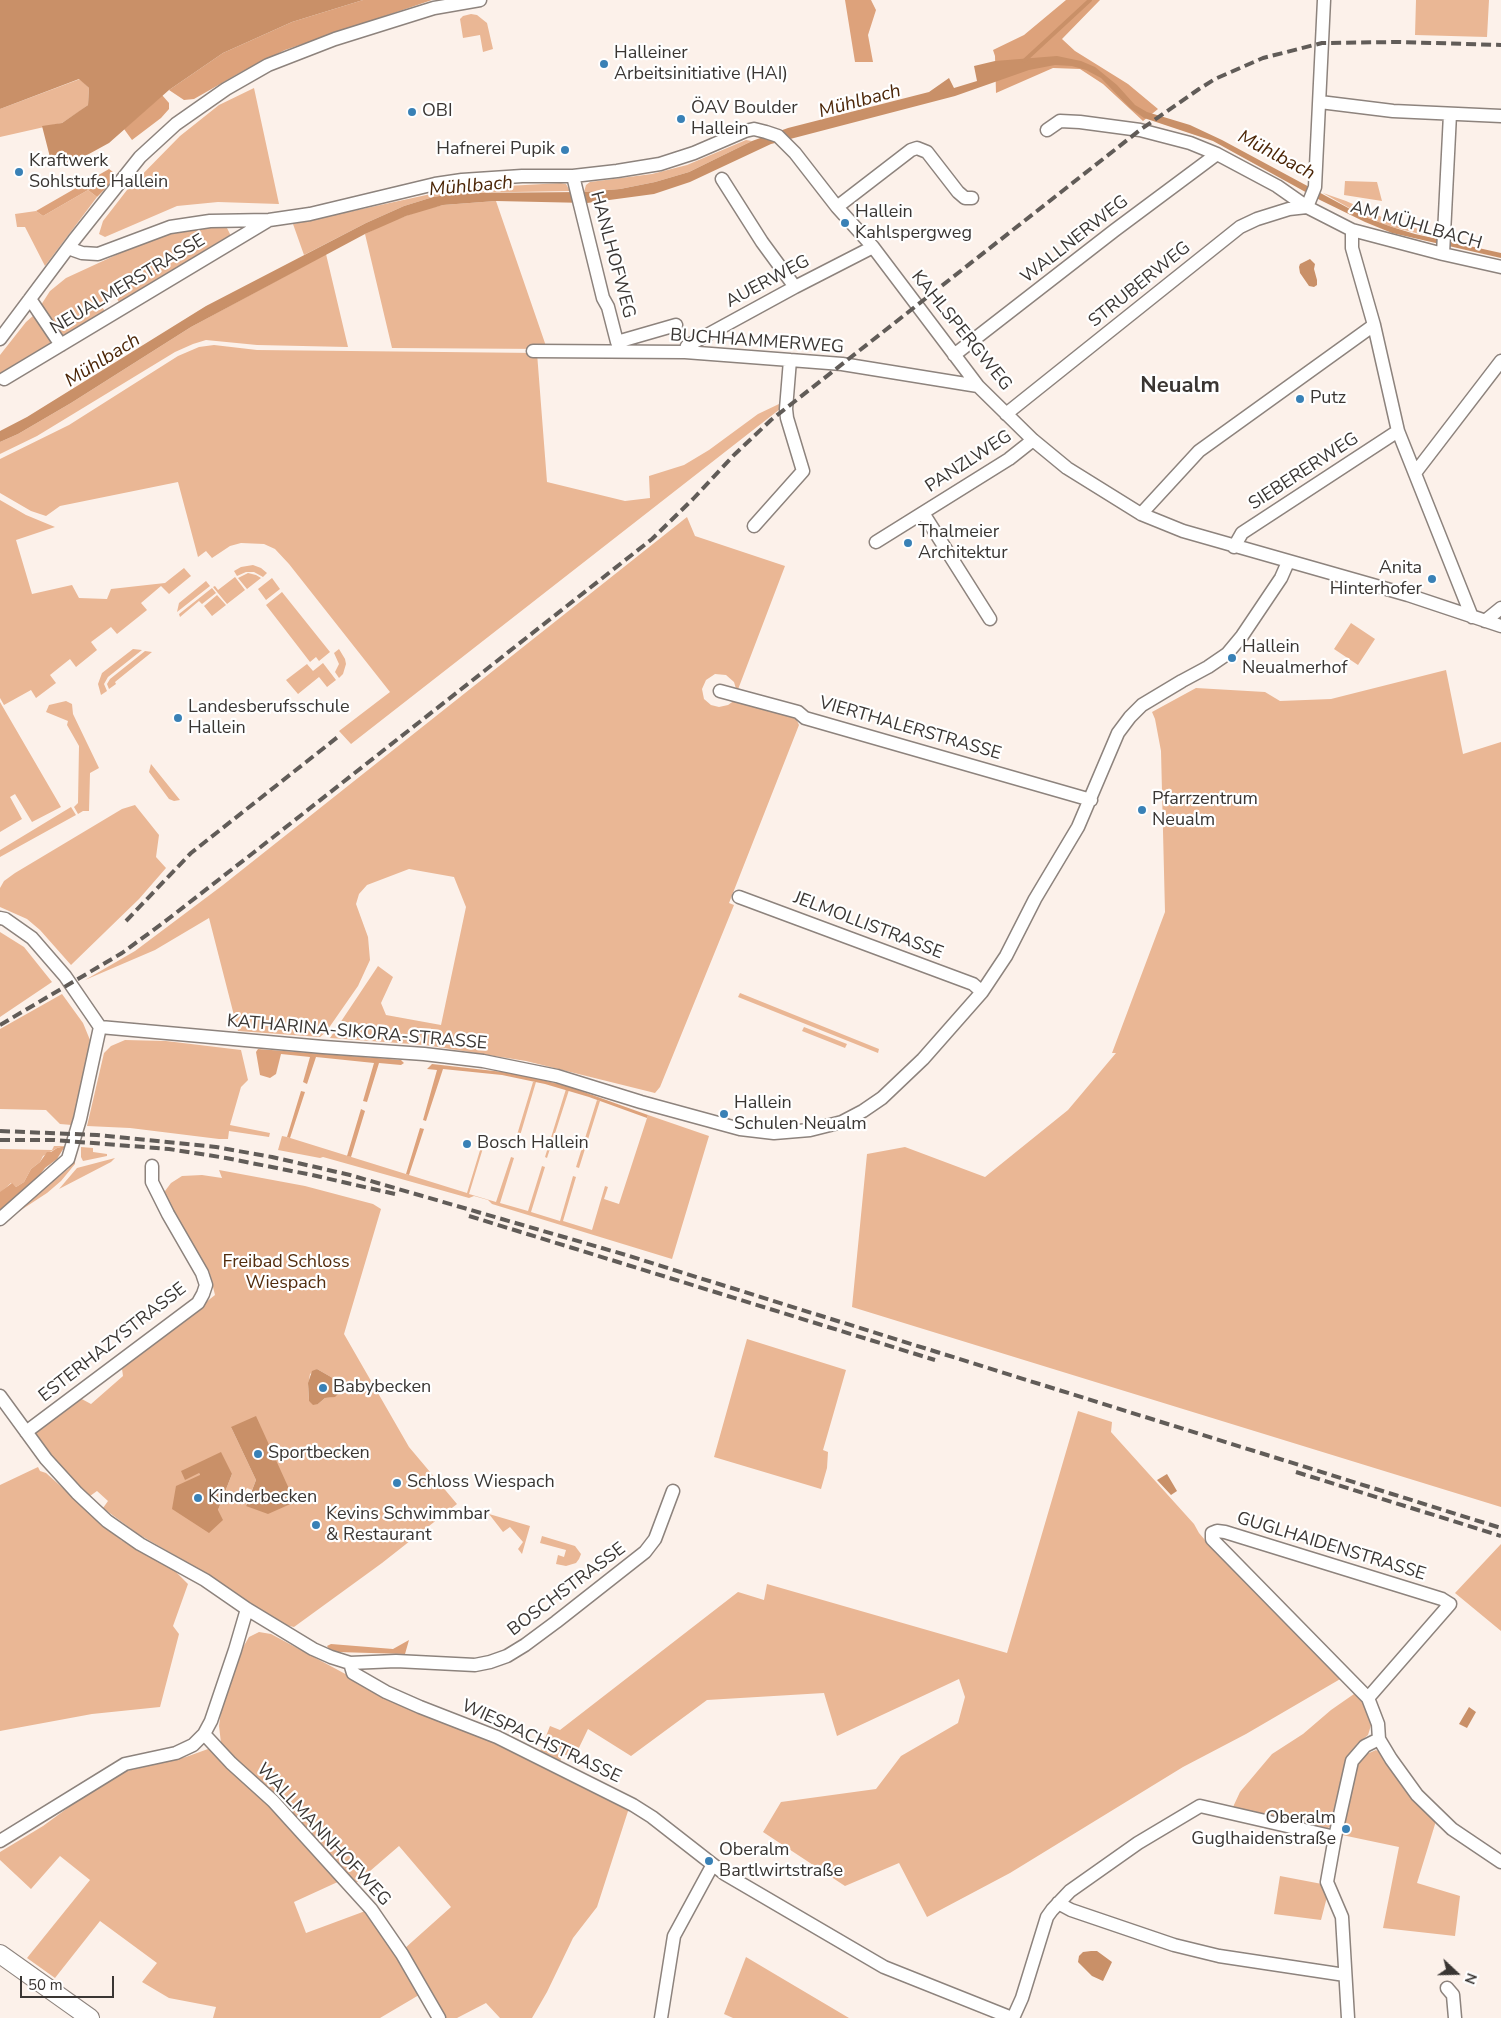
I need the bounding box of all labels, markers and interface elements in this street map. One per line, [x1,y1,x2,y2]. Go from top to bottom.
place label: Halleiner Arbeitsinitiative (HAI) [614,43,788,86]
marker: Halleiner Arbeitsinitiative (HAI) [598,58,610,70]
water label: Mühlbach [816,80,904,124]
place label: ÖAV Boulder Hallein [691,98,798,140]
place label: OBI [422,101,453,123]
marker: OBI [406,106,418,118]
marker: ÖAV Boulder Hallein [675,113,687,125]
water label: Mühlbach [1234,126,1318,186]
place label: Hafnerei Pupik [436,139,555,161]
marker: Hafnerei Pupik [559,144,571,156]
place label: Kraftwerk Sohlstufe Hallein [29,151,168,193]
marker: Kraftwerk Sohlstufe Hallein [13,166,25,178]
water label: Mühlbach [428,172,514,202]
street label: HANLHOFWEG [585,189,639,321]
street label: WALLNERWEG [1017,191,1133,289]
street label: AM MÜHLBACH [1348,197,1484,255]
place label: Hallein Kahlspergweg [855,202,972,244]
marker: Hallein Kahlspergweg [839,217,851,229]
street label: NEUALMERSTRASSE [47,230,209,340]
street label: STRUBERWEG [1085,237,1195,333]
street label: AUERWEG [722,251,814,313]
street label: KAHLSPERGWEG [906,267,1016,395]
street label: BUCHHAMMERWEG [669,325,845,359]
water label: Mühlbach [61,329,145,393]
district label: Neualm [1140,374,1220,400]
place label: Putz [1310,388,1346,410]
marker: Putz [1294,393,1306,405]
street label: PANZLWEG [922,426,1016,498]
street label: SIEBERERWEG [1245,428,1363,516]
place label: Thalmeier Architektur [918,522,1008,564]
marker: Thalmeier Architektur [902,537,914,549]
place label: Anita Hinterhofer [1330,558,1422,600]
marker: Anita Hinterhofer [1426,573,1438,585]
place label: Hallein Neualmerhof [1242,637,1347,680]
marker: Hallein Neualmerhof [1226,652,1238,664]
street label: VIERTHALERSTRASSE [817,693,1003,765]
place label: Landesberufsschule Hallein [188,697,350,740]
marker: Landesberufsschule Hallein [172,712,184,724]
place label: Pfarrzentrum Neualm [1152,789,1258,832]
marker: Pfarrzentrum Neualm [1136,804,1148,816]
street label: JELMOLLISTRASSE [790,888,946,964]
street label: KATHARINA-SIKORA-STRASSE [226,1011,488,1055]
place label: Hallein Schulen Neualm [734,1093,867,1136]
marker: Hallein Schulen Neualm [718,1108,730,1120]
place label: Bosch Hallein [477,1133,589,1155]
marker: Bosch Hallein [461,1138,473,1150]
park label: Freibad Schloss Wiespach [222,1252,350,1294]
street label: ESTERHAZYSTRASSE [35,1279,191,1407]
place label: Babybecken [333,1377,431,1399]
marker: Babybecken [317,1382,329,1394]
place label: Sportbecken [268,1443,370,1465]
marker: Sportbecken [252,1448,264,1460]
place label: Schloss Wiespach [407,1472,555,1494]
marker: Schloss Wiespach [391,1477,403,1489]
place label: Kinderbecken [208,1487,317,1509]
marker: Kinderbecken [192,1492,204,1504]
place label: Kevins Schwimmbar & Restaurant [326,1504,490,1546]
street label: GUGLHAIDENSTRASSE [1234,1508,1428,1586]
marker: Kevins Schwimmbar & Restaurant [310,1519,322,1531]
street label: BOSCHSTRASSE [504,1539,630,1641]
street label: WIESPACHSTRASSE [458,1695,624,1789]
street label: WALLMANNHOFWEG [251,1759,395,1911]
place label: Oberalm Guglhaidenstraße [1191,1808,1336,1850]
marker: Oberalm Guglhaidenstraße [1340,1823,1352,1835]
place label: Oberalm Bartlwirtstraße [719,1840,843,1882]
marker: Oberalm Bartlwirtstraße [703,1855,715,1867]
north arrow [1431,1948,1481,1998]
scale bar [22,1966,116,1998]
text: N [1460,1970,1481,1987]
text: 50 m [28,1975,63,1995]

